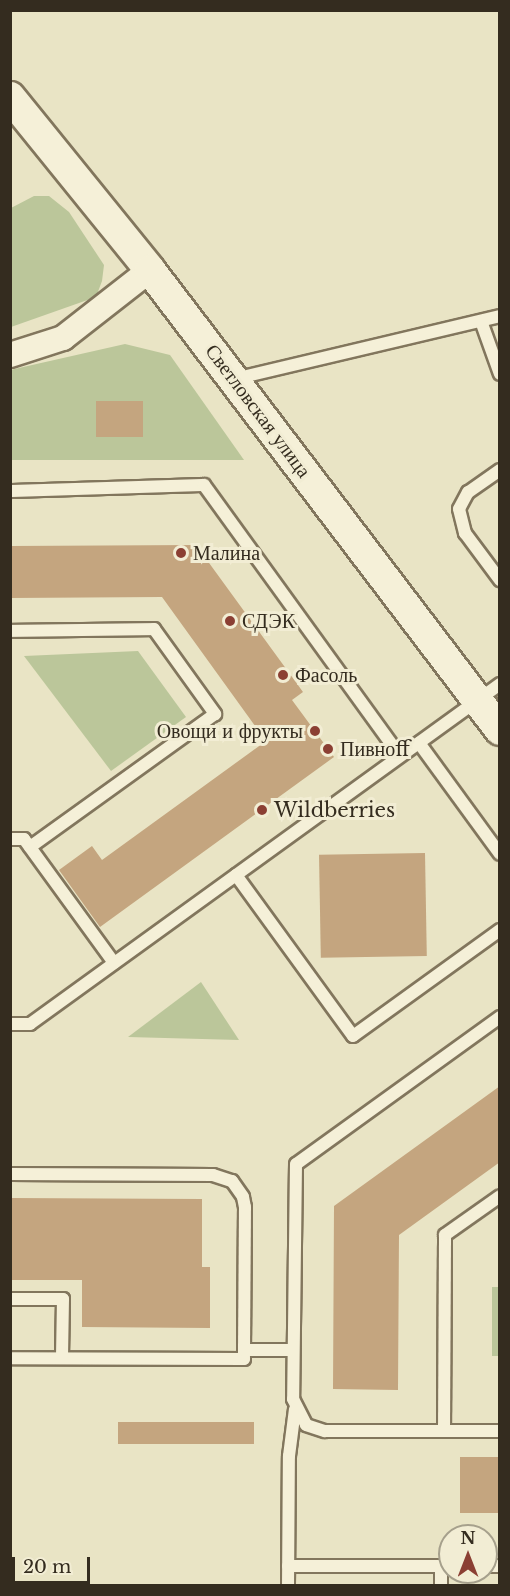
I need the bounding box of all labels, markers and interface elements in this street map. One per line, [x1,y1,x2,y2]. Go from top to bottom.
street label: Светловская улица [200,340,316,482]
place label: Малина [193,541,260,565]
marker: Малина [174,546,188,560]
place label: СДЭК [242,609,295,633]
marker: СДЭК [223,614,237,628]
place label: Фасоль [295,663,357,687]
marker: Фасоль [276,668,290,682]
place label: Овощи и фрукты [157,719,303,743]
marker: Овощи и фрукты [308,724,322,738]
place label: Пивноff [340,737,410,761]
marker: Пивноff [321,742,335,756]
place label: Wildberries [274,798,395,822]
marker: Wildberries [255,803,269,817]
north arrow [438,1524,498,1584]
text: N [460,1528,476,1548]
scale bar [15,1545,93,1583]
text: 20 m [23,1556,71,1578]

